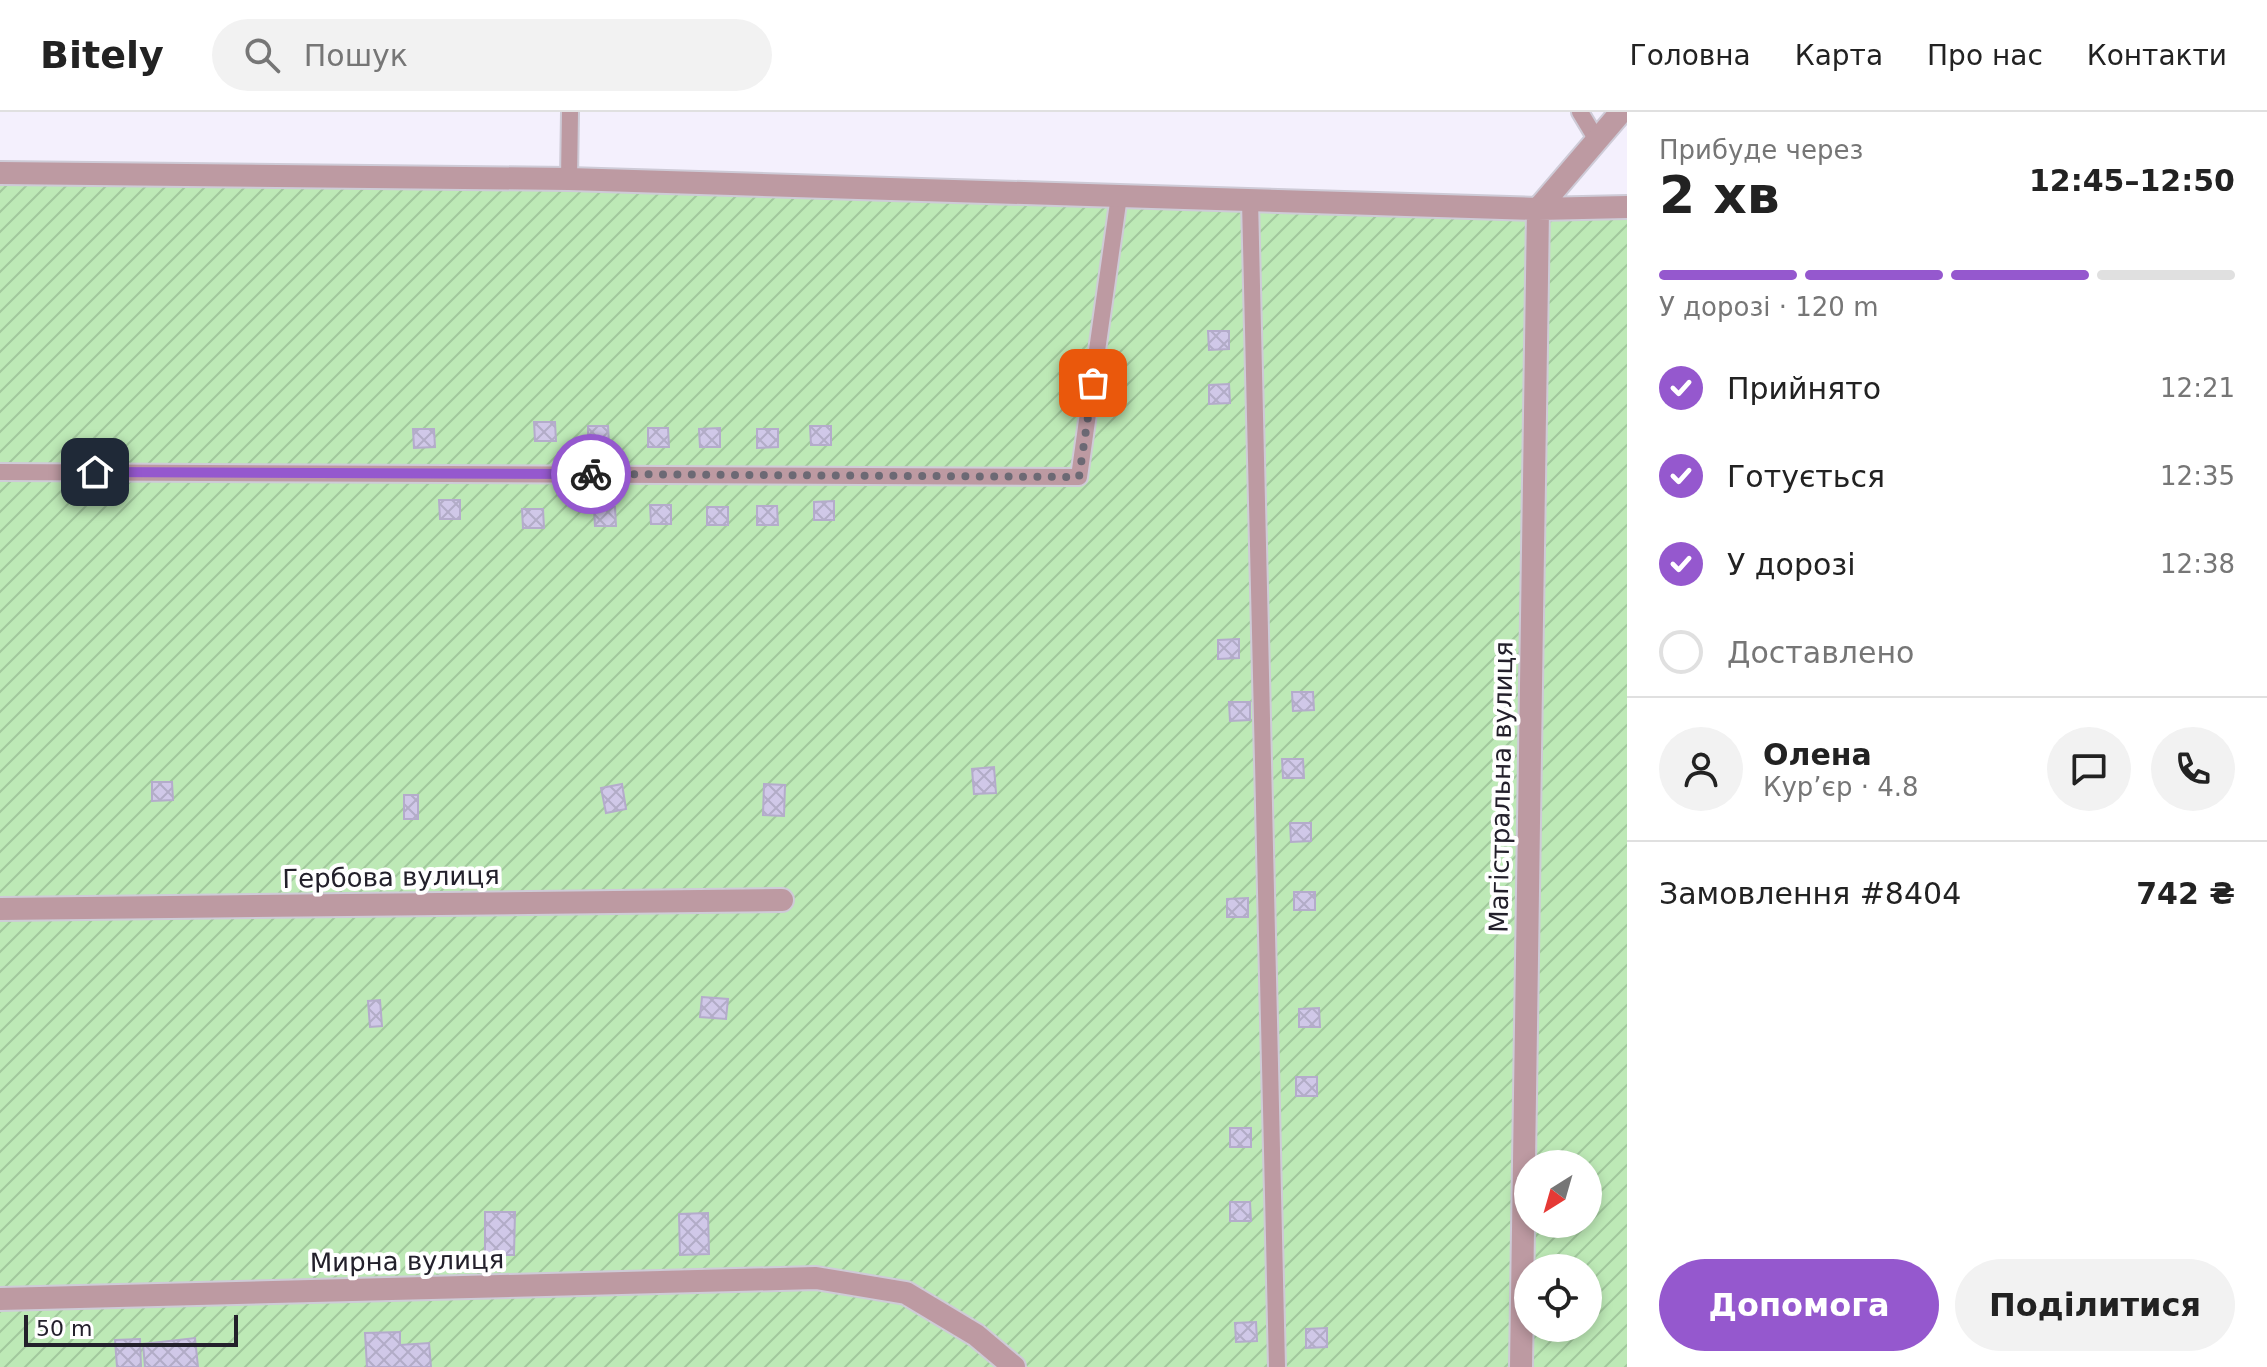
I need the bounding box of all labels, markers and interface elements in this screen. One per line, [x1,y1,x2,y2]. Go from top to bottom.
search box [212,19,772,91]
text: Bitely [40,33,164,77]
icon: search [240,33,284,77]
text: Пошук [304,38,408,73]
text: Головна [1630,39,1751,72]
text: Карта [1795,39,1883,72]
text: Про нас [1927,39,2043,72]
text: Контакти [2087,39,2227,72]
text: Прибуде через [1659,135,1863,165]
text: 12:45–12:50 [2029,163,2235,198]
text: 2 хв [1659,165,1780,225]
text: У дорозі · 120 m [1659,292,1878,322]
pin [1059,349,1127,417]
icon: bag [1071,361,1115,405]
icon: check [1659,366,1703,410]
text: Прийнято [1727,371,1881,406]
text: 12:21 [2160,373,2235,403]
courier [551,434,631,514]
pin [61,438,129,506]
icon: home [73,450,117,494]
icon: bike [569,452,613,496]
icon: check [1659,454,1703,498]
text: Готується [1727,459,1885,494]
text: 12:35 [2160,461,2235,491]
icon: check [1659,542,1703,586]
text: У дорозі [1727,547,1856,582]
text: 12:38 [2160,549,2235,579]
text: Доставлено [1727,635,1914,670]
street label: Магістральна вулиця [1483,641,1519,933]
button: person [1659,727,1743,811]
button: chat [2047,727,2131,811]
button: phone [2151,727,2235,811]
text: Олена [1763,737,1872,772]
text: Кур’єр · 4.8 [1763,772,1919,802]
street label: Гербова вулиця [282,860,500,894]
text: Замовлення #8404 [1659,876,1961,911]
text: 742 ₴ [2136,876,2235,911]
north arrow [1514,1150,1602,1238]
map controls [1514,1150,1602,1342]
street label: Мирна вулиця [309,1244,505,1278]
button: locate [1514,1254,1602,1342]
button: Допомога [1659,1259,1939,1351]
button: Поділитися [1955,1259,2235,1351]
scale bar [24,1311,238,1347]
text: 50 m [36,1316,92,1341]

